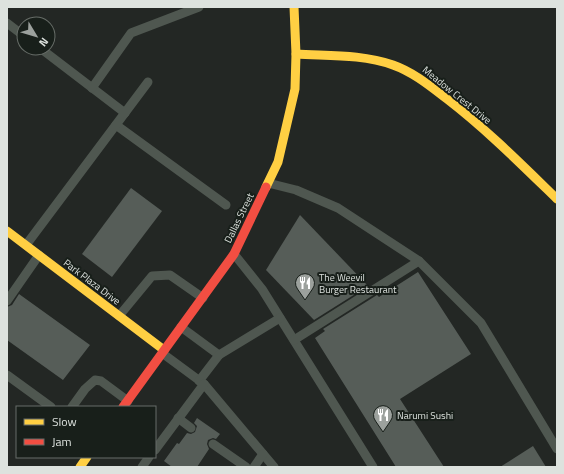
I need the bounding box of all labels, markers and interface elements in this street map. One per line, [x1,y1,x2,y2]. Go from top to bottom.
north arrow [16,16,56,56]
text: N [35,34,53,50]
street label: Meadow Crest Drive [419,62,495,128]
street label: Dallas Street [220,190,258,245]
street label: Park Plaza Drive [60,255,124,309]
place label: The Weevil Burger Restaurant [319,270,397,297]
restaurant icon: The Weevil Burger Restaurant [294,272,316,300]
restaurant icon: Narumi Sushi [372,404,394,432]
legend [16,406,156,458]
place label: Narumi Sushi [397,408,453,423]
text: Slow [52,412,77,431]
text: Jam [52,432,72,451]

